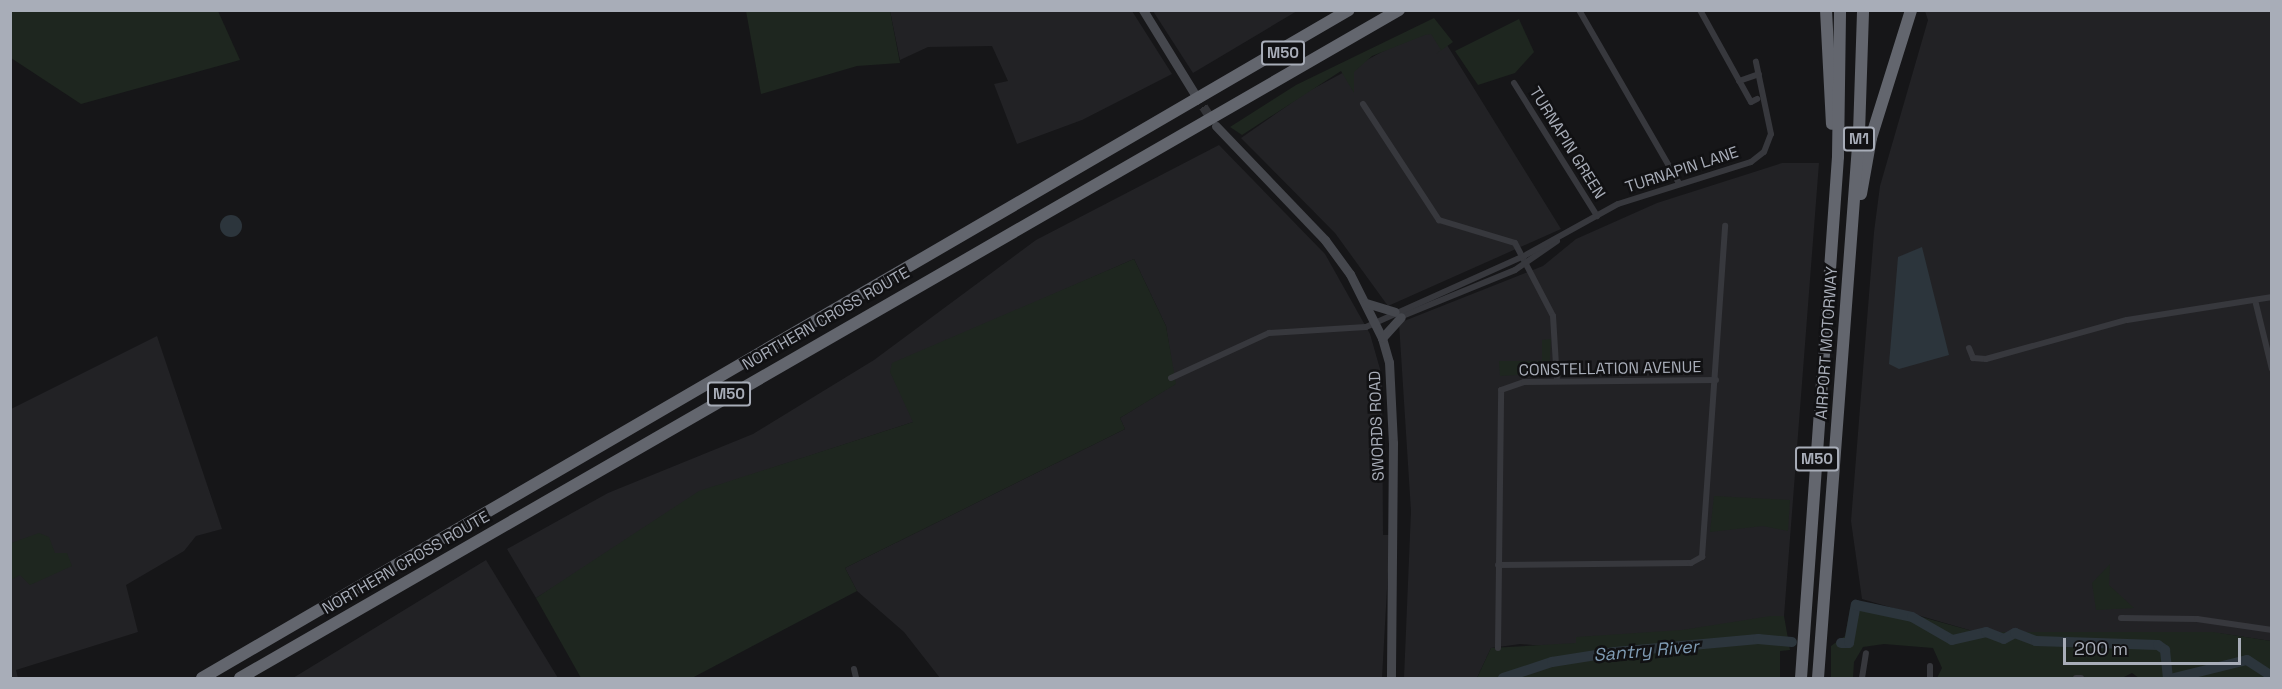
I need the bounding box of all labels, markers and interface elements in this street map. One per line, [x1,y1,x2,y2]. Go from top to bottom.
road number: M50 [1260,41,1306,65]
street label: TURNAPIN GREEN [1525,83,1609,203]
road number: M1 [1842,127,1876,151]
street label: TURNAPIN LANE [1623,143,1741,197]
street label: NORTHERN CROSS ROUTE [739,263,913,375]
street label: AIRPORT MOTORWAY [1812,266,1842,420]
street label: CONSTELLATION AVENUE [1518,358,1702,380]
street label: SWORDS ROAD [1365,371,1389,481]
road number: M50 [706,382,752,406]
road number: M50 [1794,447,1840,471]
street label: NORTHERN CROSS ROUTE [319,507,493,619]
scale bar [2066,626,2244,664]
water label: Santry River [1593,636,1699,666]
text: 200 m [2074,637,2128,660]

